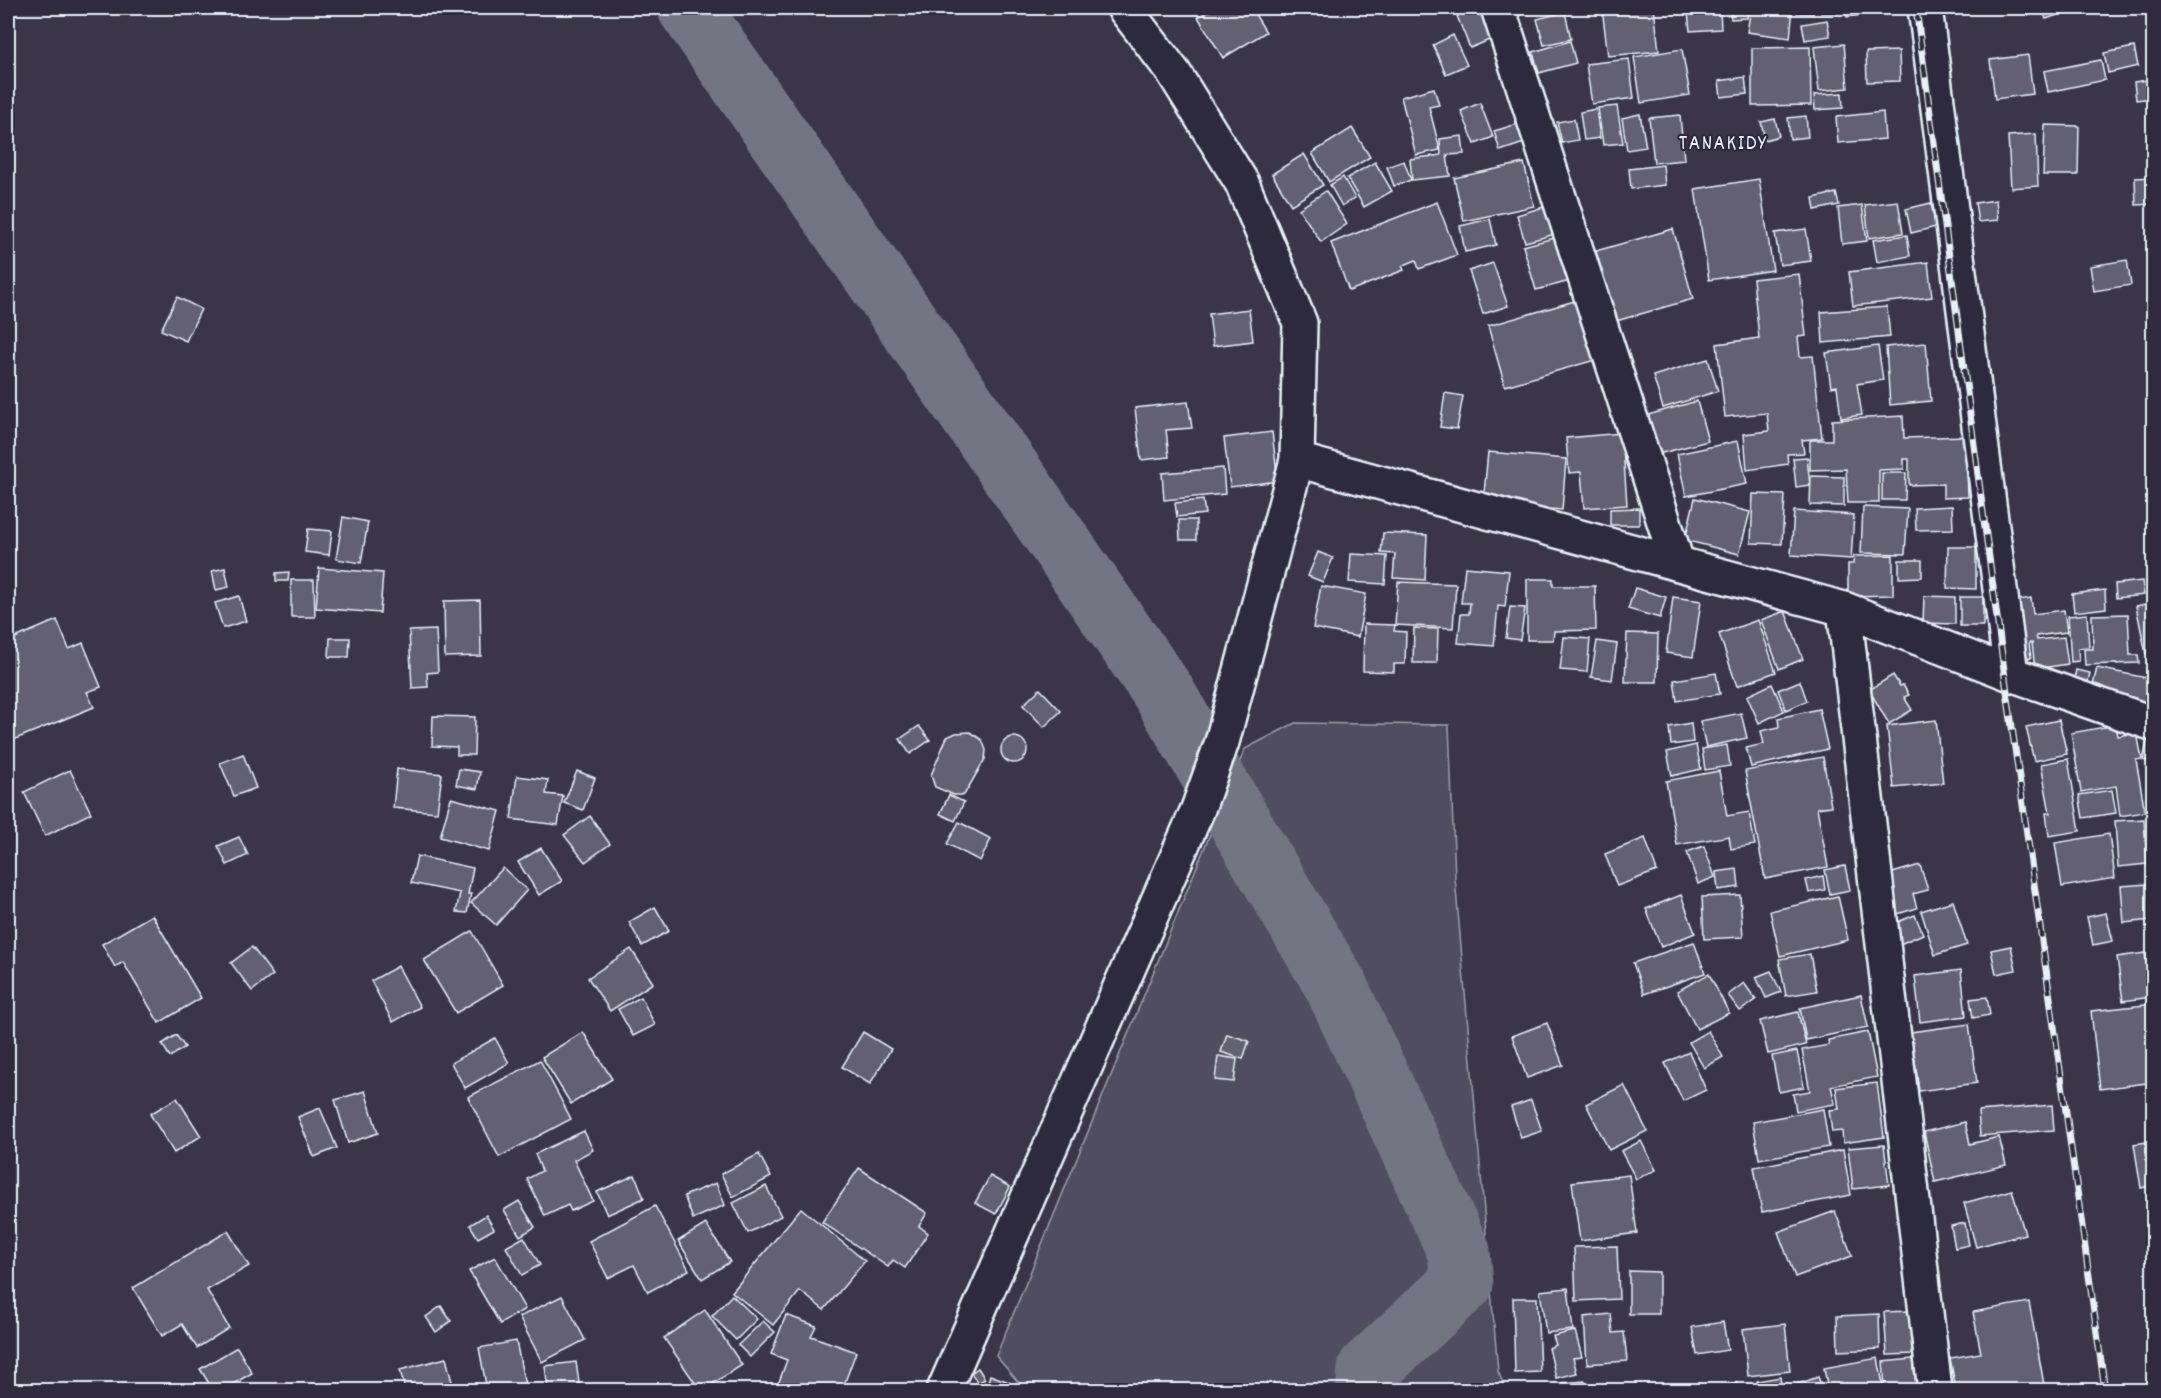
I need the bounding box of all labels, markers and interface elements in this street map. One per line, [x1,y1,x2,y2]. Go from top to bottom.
district label: TANAKIDY [1679,130,1767,160]

